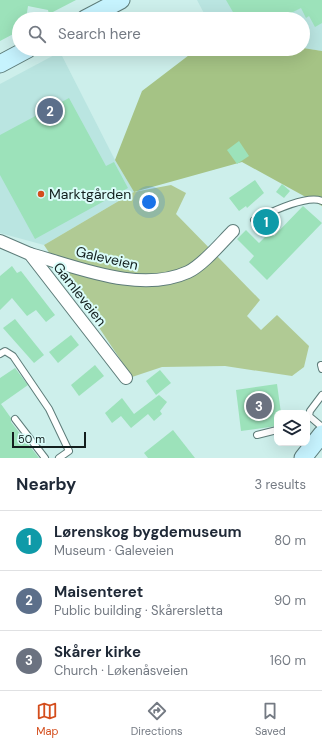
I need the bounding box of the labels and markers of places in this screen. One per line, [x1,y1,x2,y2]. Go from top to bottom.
pin: 2 [37,96,63,126]
place label: Marktgården [49,185,131,203]
marker: Marktgården [36,189,46,199]
pin: 1 [253,207,279,237]
pin: 3 [246,391,272,421]

